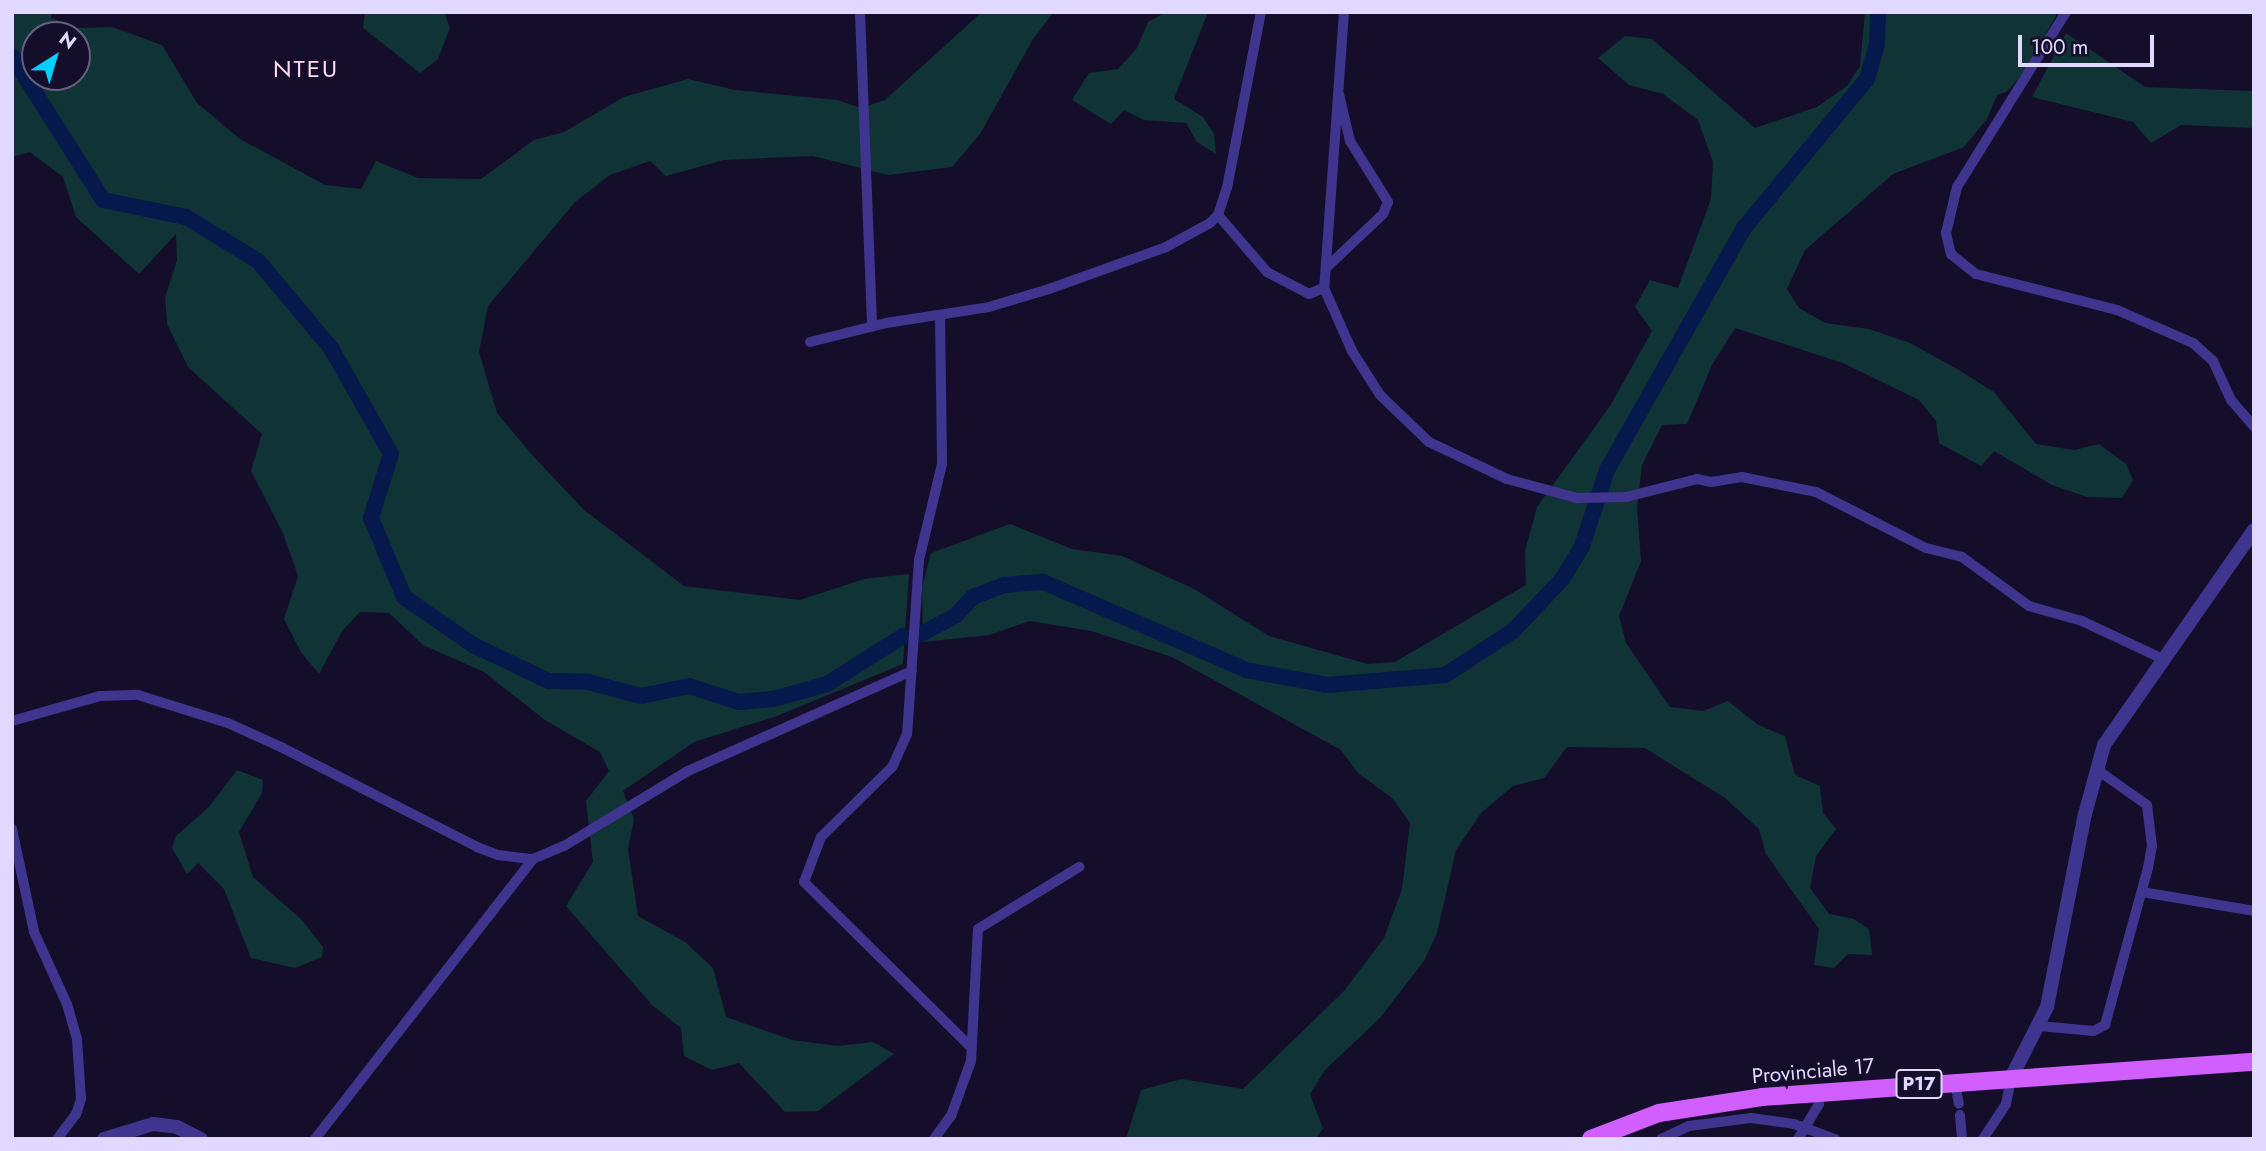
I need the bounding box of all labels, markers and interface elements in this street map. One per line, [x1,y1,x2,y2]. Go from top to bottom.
north arrow [21,21,91,91]
scale bar [2021,21,2158,65]
text: N [54,25,82,56]
text: 100 m [2031,32,2088,62]
district label: NTEU [274,55,338,83]
street label: Provinciale 17 [1751,1053,1875,1089]
road number: P17 [1895,1068,1944,1100]

